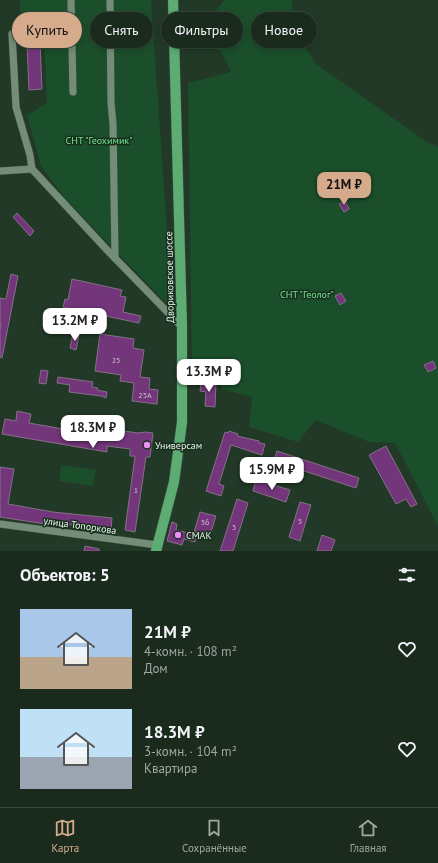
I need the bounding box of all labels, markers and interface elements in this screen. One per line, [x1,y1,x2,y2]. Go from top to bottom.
chip: Купить [12,12,82,48]
chip: Снять [90,12,153,48]
chip: Фильтры [161,12,243,48]
chip: Новое [251,12,317,48]
park label: СНТ "Геохимик" [66,134,133,147]
pin: 21M ₽ [316,172,372,206]
text: 21M ₽ [326,176,362,193]
street label: Двориковское шоссе [162,231,177,323]
park label: СНТ "Геолог" [280,288,334,301]
pin: 13.2M ₽ [38,308,112,342]
text: 13.2M ₽ [52,312,98,329]
house number: 25 [112,355,120,365]
pin: 13.3M ₽ [172,359,246,393]
text: 13.3M ₽ [186,363,232,380]
house number: 25А [138,390,152,400]
pin: 18.3M ₽ [56,415,130,449]
text: 18.3M ₽ [70,419,116,436]
place label: Универсам [155,439,202,452]
marker: Универсам [142,440,152,450]
pin: 15.9M ₽ [235,457,309,491]
text: 15.9M ₽ [249,461,295,478]
house number: 1 [134,485,138,495]
street label: улица Топоркова [43,514,117,537]
house number: 5 [298,516,302,526]
house number: 56 [201,517,209,527]
house number: 3 [232,522,236,532]
place label: СМАК [186,529,212,542]
marker: СМАК [173,530,183,540]
text: Объектов: 5 [20,564,110,586]
icon: filters [396,564,418,586]
text: 21M ₽ [144,621,191,643]
icon: home [52,625,100,673]
icon: heart [396,638,418,660]
text: 4-комн. · 108 m² [144,643,237,660]
text: Дом [144,660,168,677]
text: 18.3M ₽ [144,721,205,743]
icon: home [52,725,100,773]
icon: heart [396,738,418,760]
text: 3-комн. · 104 m² [144,743,237,760]
text: Квартира [144,760,197,777]
tab: Карта [51,817,79,855]
tab: Сохранённые [182,817,247,855]
tab: Главная [350,817,387,855]

